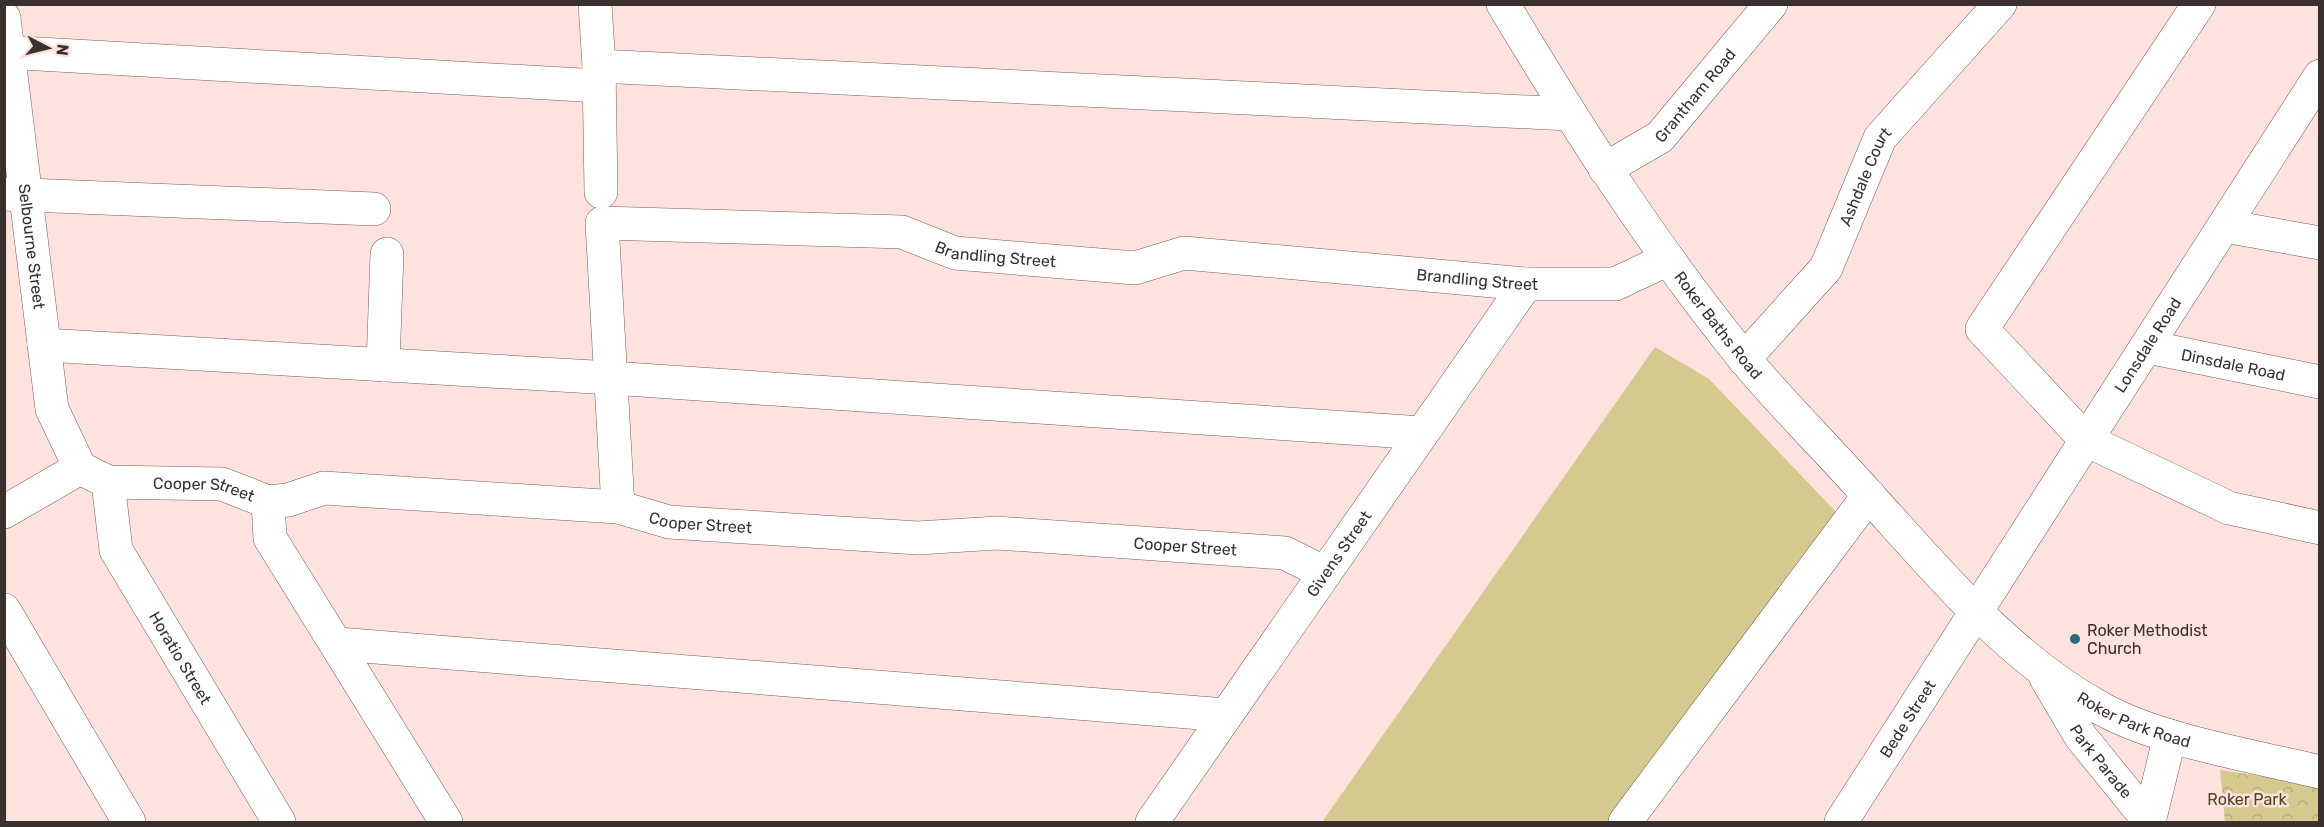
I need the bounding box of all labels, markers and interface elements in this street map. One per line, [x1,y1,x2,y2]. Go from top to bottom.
north arrow [18,18,78,78]
text: N [52,43,73,57]
street label: Grantham Road [1651,45,1740,146]
street label: Ashdale Court [1836,123,1895,229]
street label: Selbourne Street [14,183,49,310]
street label: Brandling Street [932,237,1057,271]
street label: Brandling Street [1416,265,1538,294]
street label: Roker Baths Road [1670,268,1766,383]
street label: Lonsdale Road [2110,294,2185,396]
street label: Dinsdale Road [2179,345,2287,385]
street label: Cooper Street [153,474,257,506]
street label: Givens Street [1303,507,1376,600]
street label: Cooper Street [647,508,753,537]
street label: Cooper Street [1133,534,1238,560]
street label: Horatio Street [145,608,215,708]
place label: Roker Methodist Church [2087,621,2208,658]
marker: Roker Methodist Church [2068,632,2082,646]
street label: Bede Street [1876,676,1940,761]
street label: Roker Park Road [2074,688,2193,752]
street label: Park Parade [2066,721,2136,802]
park label: Roker Park [2207,790,2287,809]

